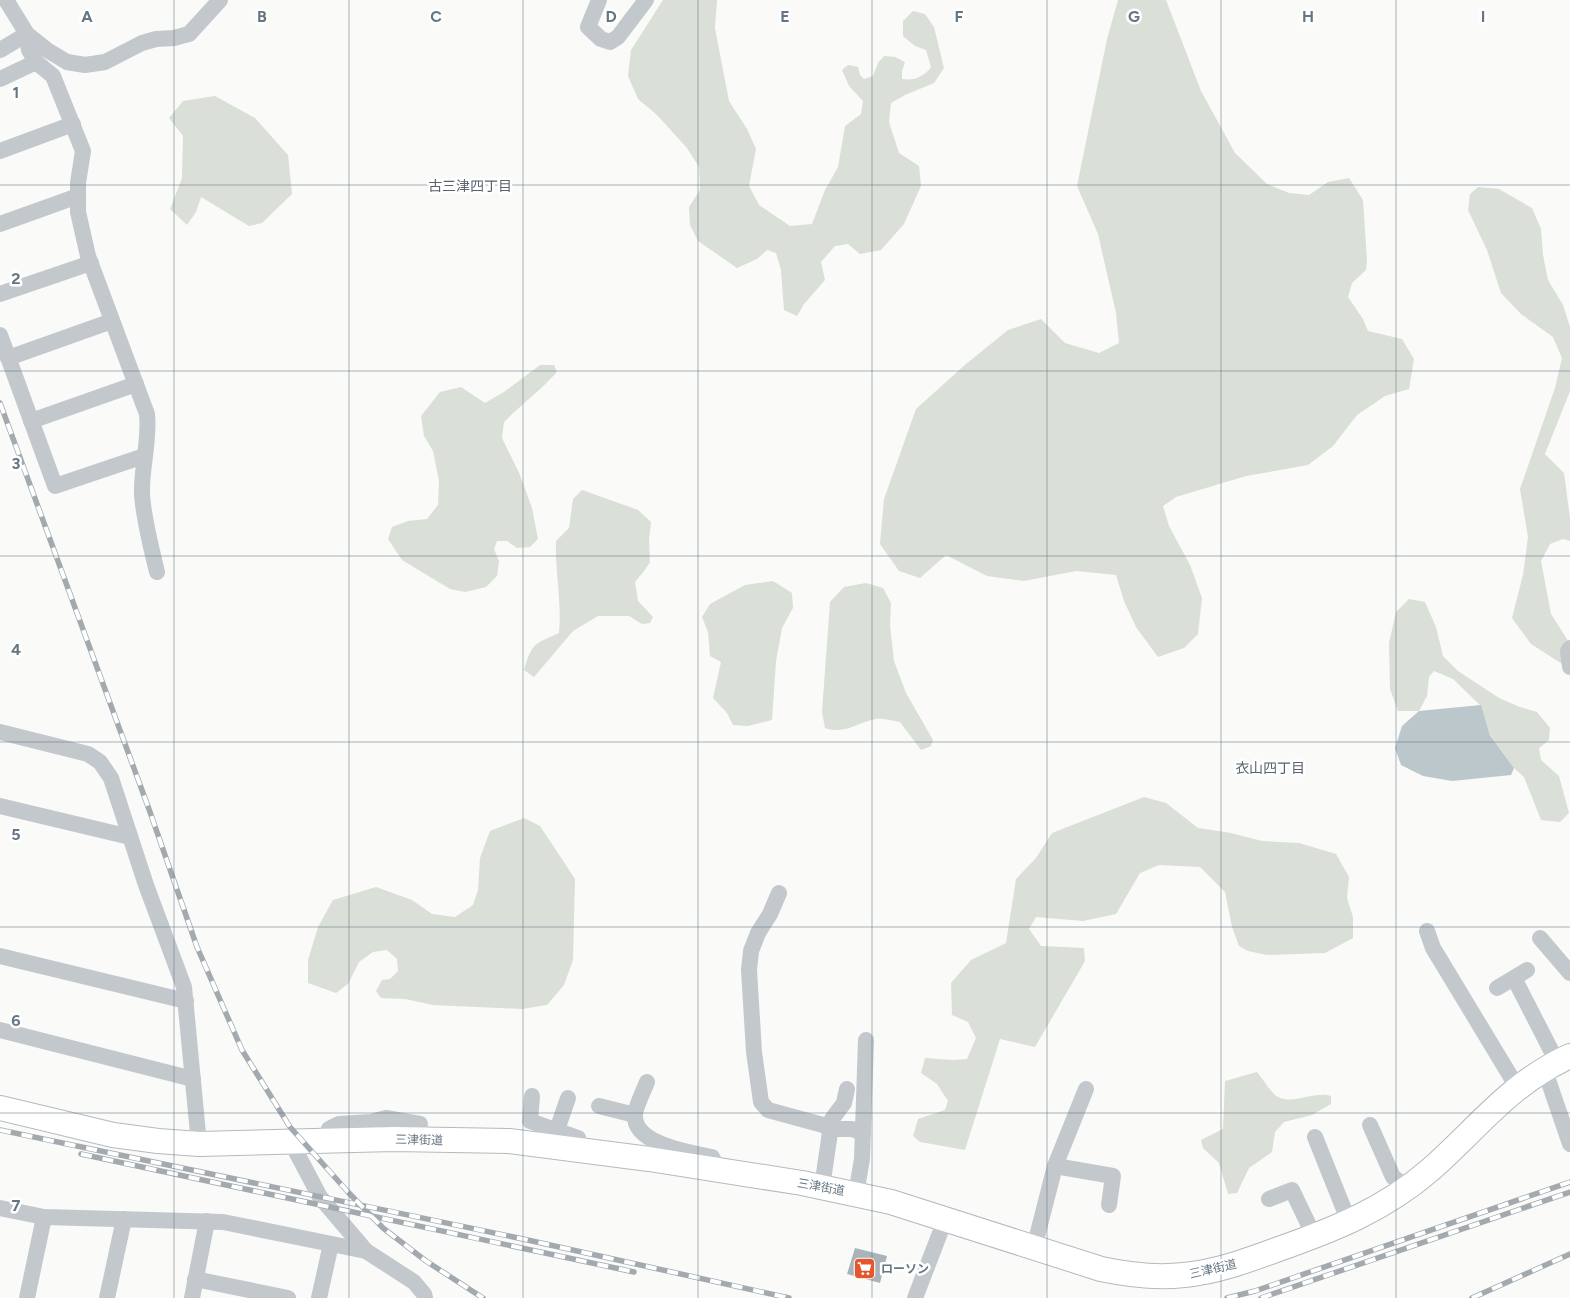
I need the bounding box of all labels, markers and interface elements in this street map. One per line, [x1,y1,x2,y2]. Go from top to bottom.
text: A [81,7,93,26]
text: B [257,7,267,26]
text: C [430,7,442,26]
text: D [605,7,617,26]
text: E [780,7,790,26]
text: F [955,7,964,26]
text: G [1128,7,1140,26]
text: H [1302,7,1314,26]
text: I [1481,7,1485,26]
text: 1 [13,83,19,102]
district label: 古三津四丁目 [428,178,512,195]
text: 2 [11,269,21,288]
text: 3 [12,454,21,473]
text: 4 [11,640,21,659]
district label: 衣山四丁目 [1235,760,1305,777]
text: 5 [11,825,21,844]
text: 6 [11,1011,21,1030]
street label: 三津街道 [395,1133,443,1147]
street label: 三津街道 [796,1176,846,1198]
text: 7 [12,1196,21,1215]
supermarket icon: ローソン [853,1257,877,1281]
street label: 三津街道 [1188,1257,1238,1281]
place label: ローソン [881,1262,929,1276]

